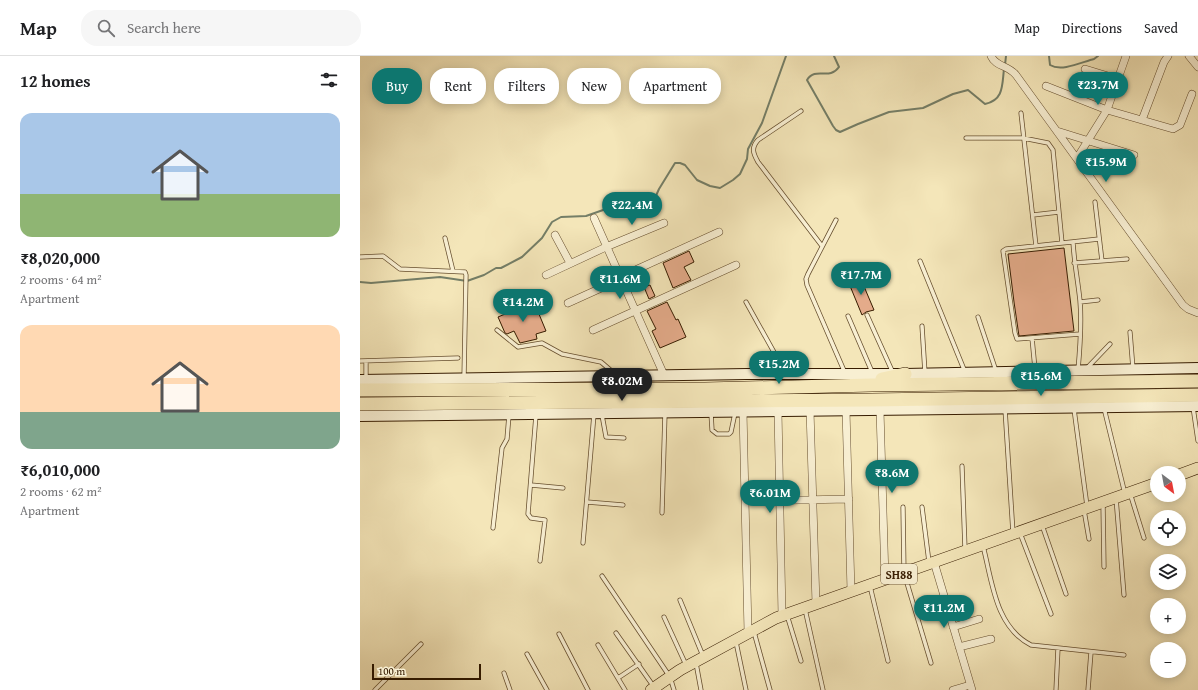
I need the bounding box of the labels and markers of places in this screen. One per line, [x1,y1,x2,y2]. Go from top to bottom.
pin: ₹23.7M [1065,72,1131,106]
pin: ₹15.9M [1073,149,1139,183]
pin: ₹22.4M [599,192,665,226]
pin: ₹17.7M [828,262,894,296]
pin: ₹11.6M [587,266,653,300]
pin: ₹14.2M [490,289,556,323]
pin: ₹15.2M [746,351,812,385]
pin: ₹15.6M [1008,363,1074,397]
pin: ₹8.02M [589,368,655,402]
pin: ₹8.6M [864,460,920,494]
pin: ₹6.01M [737,480,803,514]
pin: ₹11.2M [911,595,977,629]

